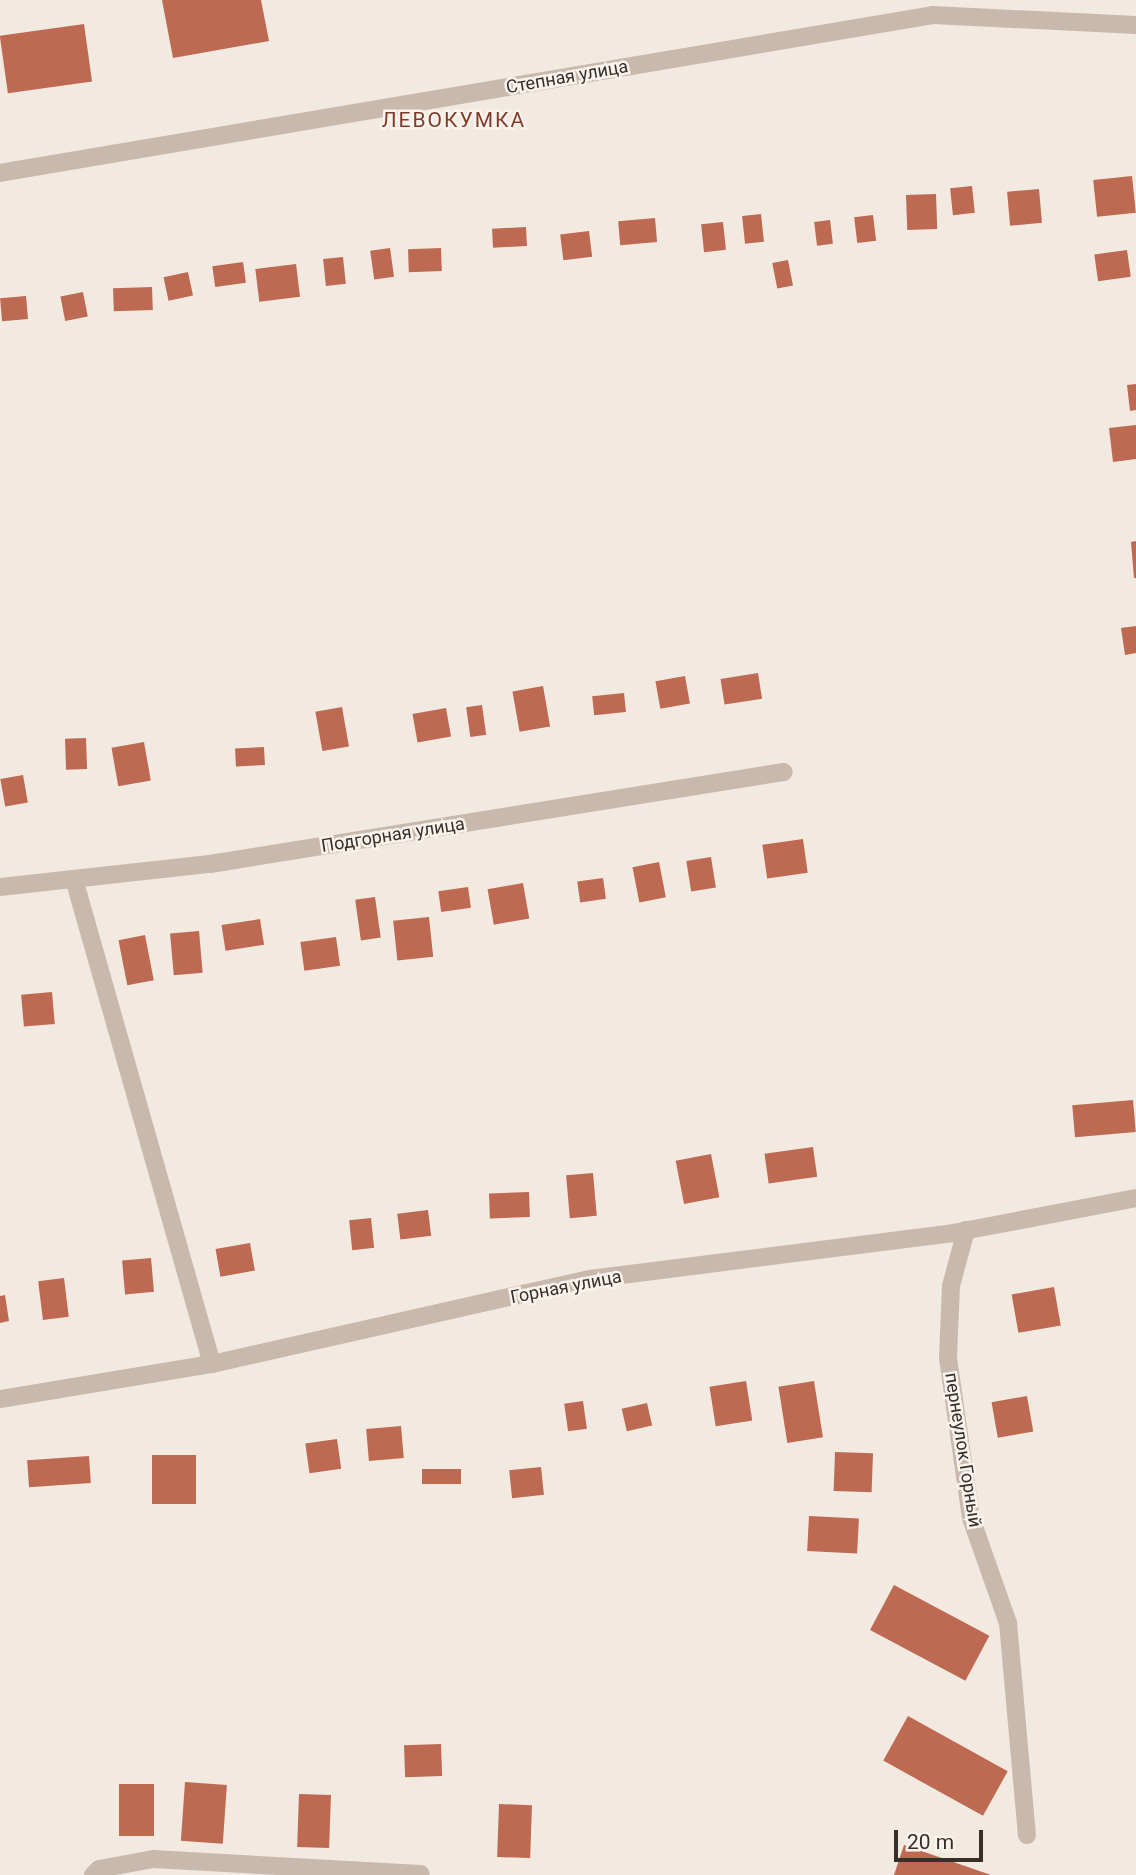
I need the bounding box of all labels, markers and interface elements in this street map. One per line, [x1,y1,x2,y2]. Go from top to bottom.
street label: Степная улица [504,56,630,98]
district label: ЛЕВОКУМКА [383,107,525,133]
street label: Подгорная улица [320,813,466,857]
street label: Горная улица [509,1266,623,1308]
street label: пернеулок Горный [940,1371,986,1529]
scale bar [898,1815,987,1859]
text: 20 m [907,1830,954,1854]

